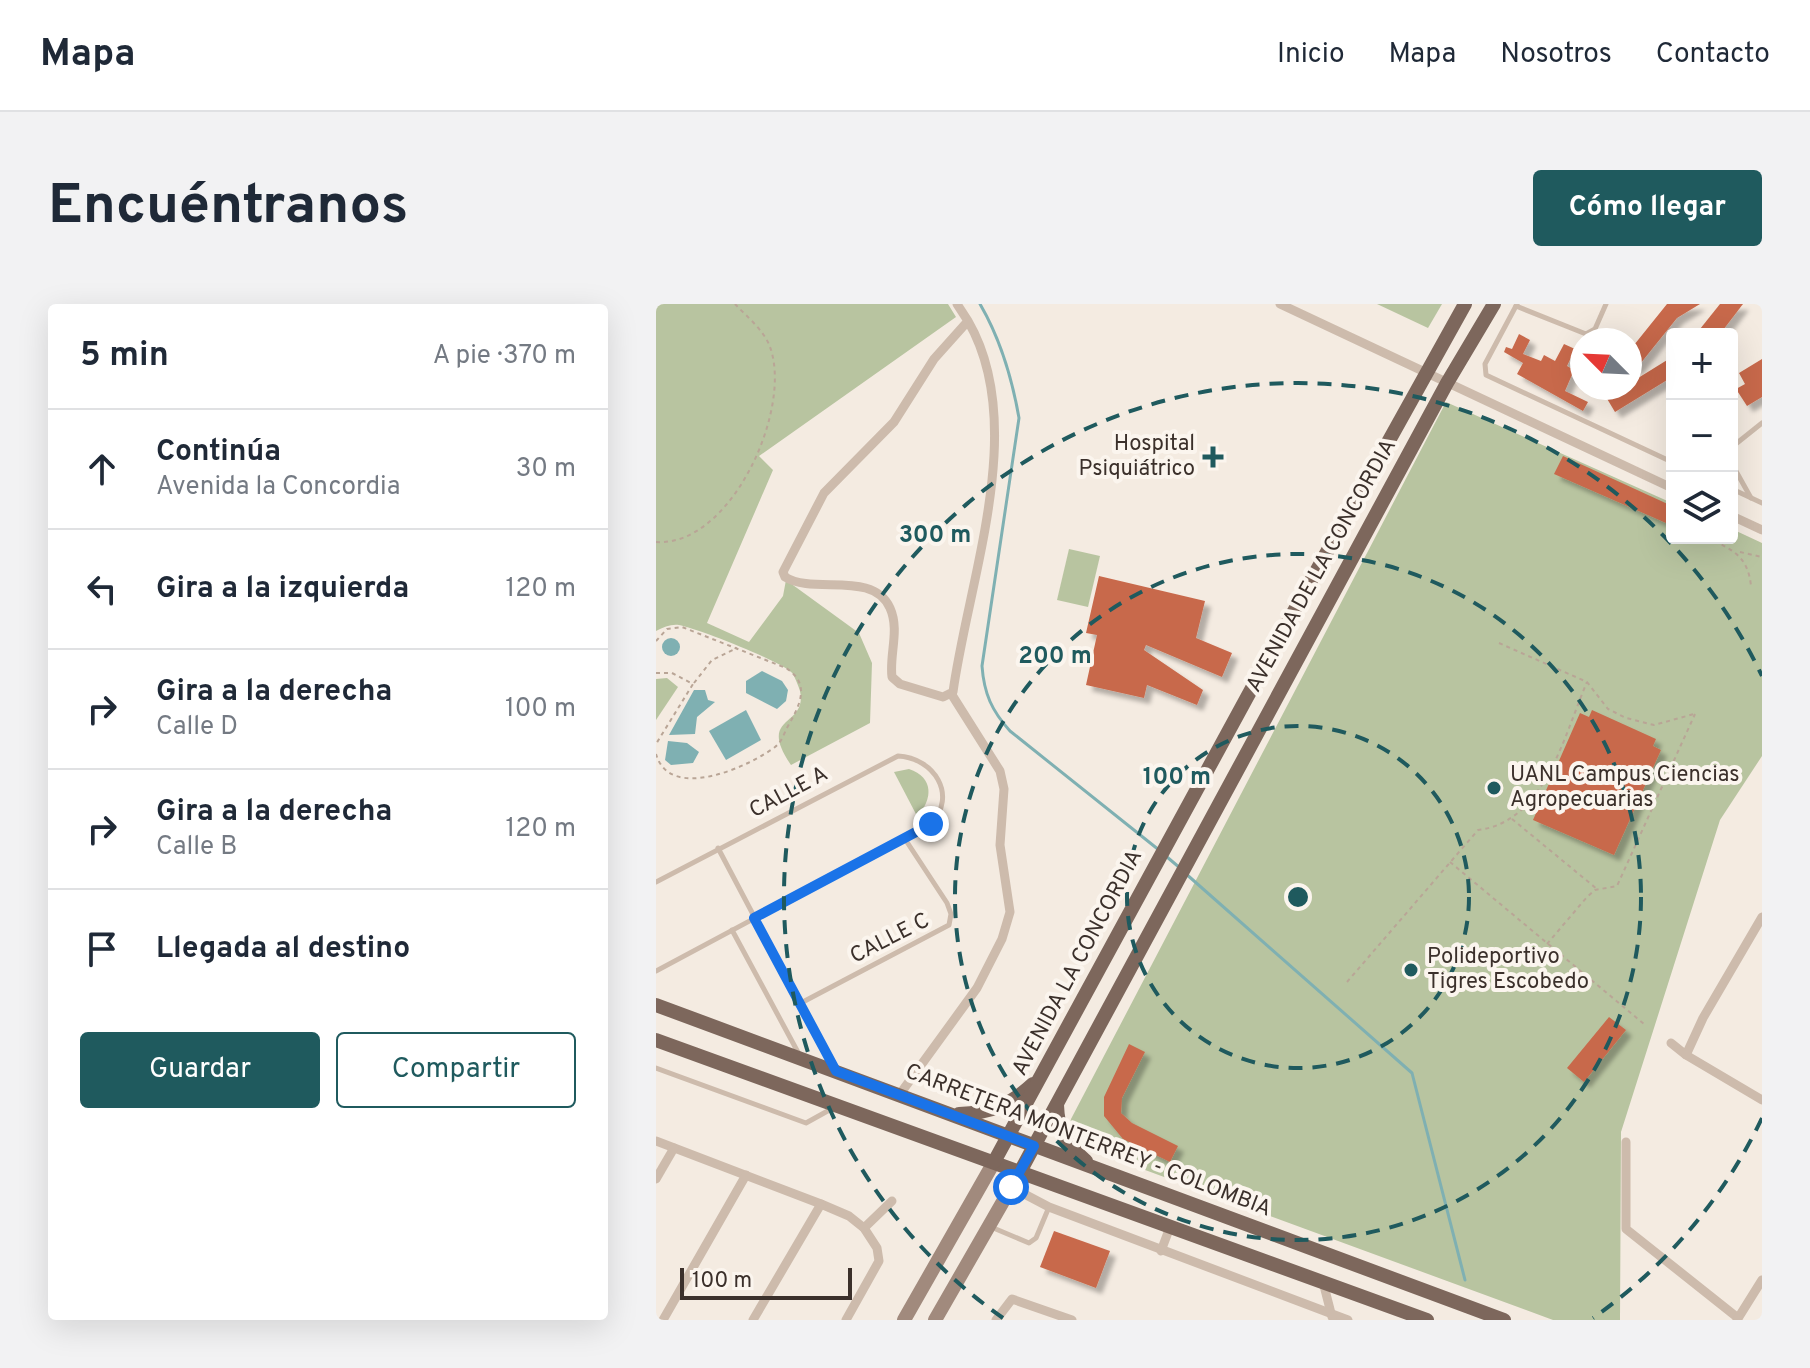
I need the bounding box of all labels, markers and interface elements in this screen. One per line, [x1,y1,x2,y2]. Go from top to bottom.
text: Mapa [40,31,136,80]
text: Inicio [1277,37,1345,73]
text: Mapa [1389,37,1456,73]
text: Nosotros [1500,37,1612,73]
text: Contacto [1656,37,1770,73]
button: Cómo llegar [1533,170,1762,246]
text: Encuéntranos [48,173,408,243]
north arrow [1570,328,1642,400]
map controls [1666,328,1738,544]
button: + [1666,328,1738,400]
text: 5 min [80,335,169,378]
text: A pie · 370 m [433,340,576,373]
button: − [1666,400,1738,472]
place label: Hospital Psiquiátrico [1079,431,1195,483]
text: Continúa [156,434,281,471]
street label: AVENIDA DE LA CONCORDIA [1241,435,1403,697]
marker: Hospital Psiquiátrico [1202,446,1224,468]
icon: ahead [80,447,124,491]
text: 30 m [516,453,576,486]
text: Avenida la Concordia [156,471,400,504]
button: layers [1666,472,1738,544]
text: 300 m [899,521,971,551]
icon: left [80,567,124,611]
text: Gira a la izquierda [156,571,409,608]
text: 120 m [506,573,576,606]
text: 200 m [1018,642,1092,672]
text: Gira a la derecha [156,674,392,711]
icon: right [80,687,124,731]
text: 100 m [505,693,576,726]
text: Calle D [156,711,238,744]
street label: CALLE A [745,761,833,825]
place label: UANL Campus Ciencias Agropecuarias [1510,762,1740,814]
text: 100 m [1143,763,1211,793]
marker: UANL Campus Ciencias Agropecuarias [1485,779,1503,797]
text: Gira a la derecha [156,794,392,831]
route end [913,806,949,842]
icon: right [80,807,124,851]
text: 120 m [506,813,576,846]
text: Calle B [156,831,237,864]
street label: AVENIDA LA CONCORDIA [1007,845,1149,1081]
centre of rings [1284,883,1312,911]
street label: CALLE C [846,908,934,970]
icon: arrive [80,927,124,971]
text: Llegada al destino [156,931,410,968]
place label: Polideportivo Tigres Escobedo [1427,944,1589,996]
marker: Polideportivo Tigres Escobedo [1402,961,1420,979]
button: Guardar [80,1032,320,1108]
button: Compartir [336,1032,576,1108]
street label: CARRETERA MONTERREY - COLOMBIA [901,1059,1275,1223]
route start [993,1169,1029,1205]
scale bar [680,1264,852,1300]
text: 100 m [692,1268,752,1295]

